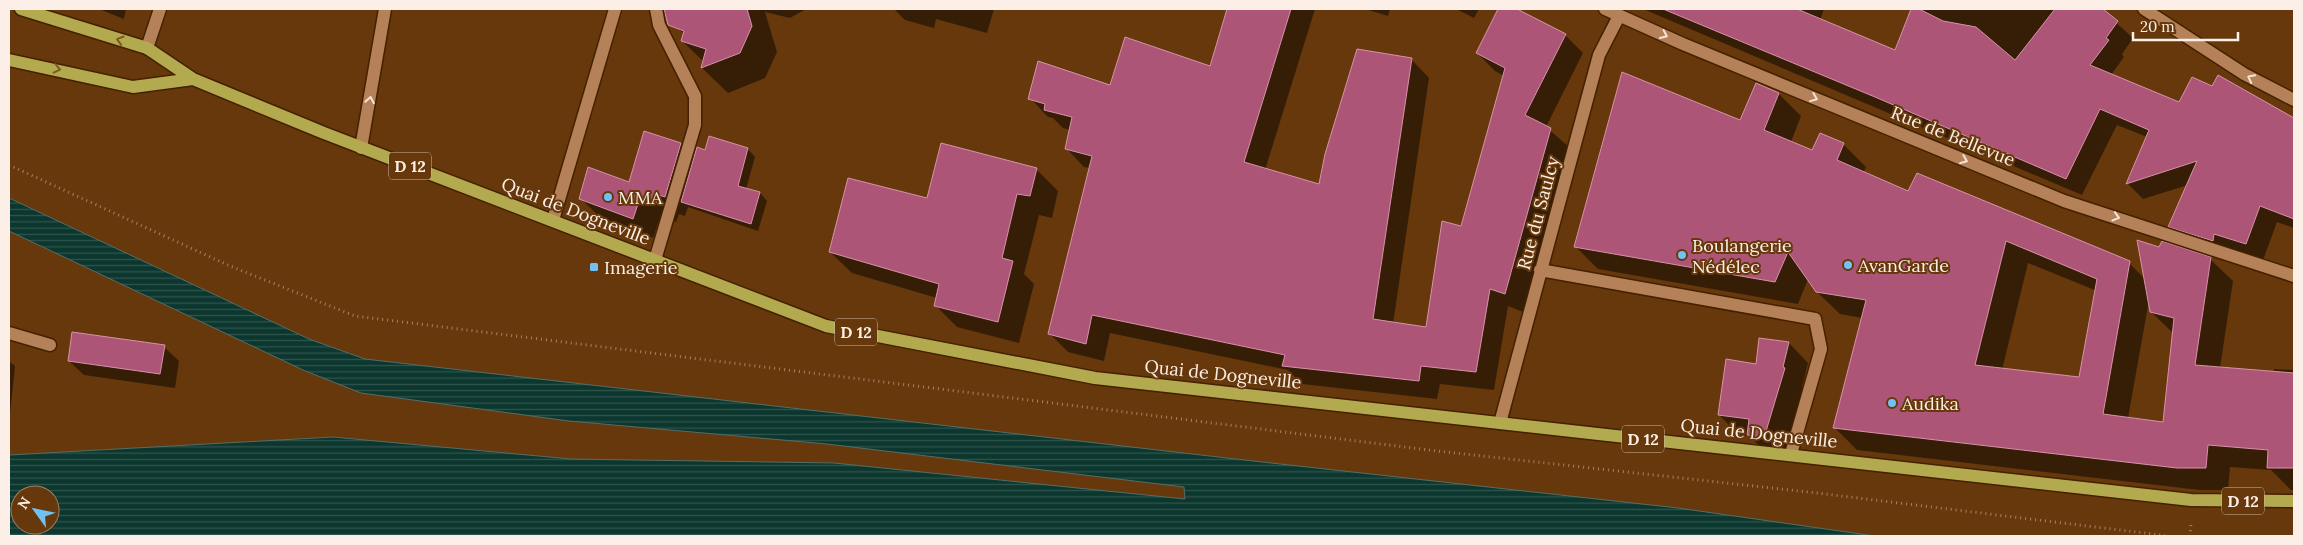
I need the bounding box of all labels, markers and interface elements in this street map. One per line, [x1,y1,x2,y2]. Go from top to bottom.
scale bar [2133,10,2238,42]
text: 20 m [2140,17,2175,36]
one-way arrow [1659,29,1668,40]
one-way arrow [117,35,125,45]
one-way arrow [52,63,61,74]
one-way arrow [2247,74,2256,84]
one-way arrow [1809,92,1818,102]
one-way arrow [364,95,374,104]
street label: Rue de Bellevue [1888,101,2019,171]
road number: D 12 [389,153,431,180]
street label: Rue du Saulcy [1512,153,1564,272]
one-way arrow [1959,153,1968,164]
street label: Quai de Dogneville [498,172,654,250]
place label: MMA [618,186,663,209]
marker: MMA [602,191,614,203]
one-way arrow [2111,211,2120,221]
place label: Boulangerie Nédélec [1692,234,1792,278]
marker: Boulangerie Nédélec [1676,249,1688,261]
place label: AvanGarde [1857,254,1949,277]
place label: Imagerie [604,256,678,279]
marker: AvanGarde [1842,259,1854,271]
marker: Imagerie [588,261,600,273]
road number: D 12 [835,318,877,346]
street label: Quai de Dogneville [1143,354,1303,394]
place label: Audika [1901,392,1959,415]
marker: Audika [1886,397,1898,409]
street label: Quai de Dogneville [1679,413,1839,453]
road number: D 12 [1622,426,1664,452]
north arrow [10,485,60,535]
road number: D 12 [2222,488,2264,514]
text: N [14,493,35,512]

